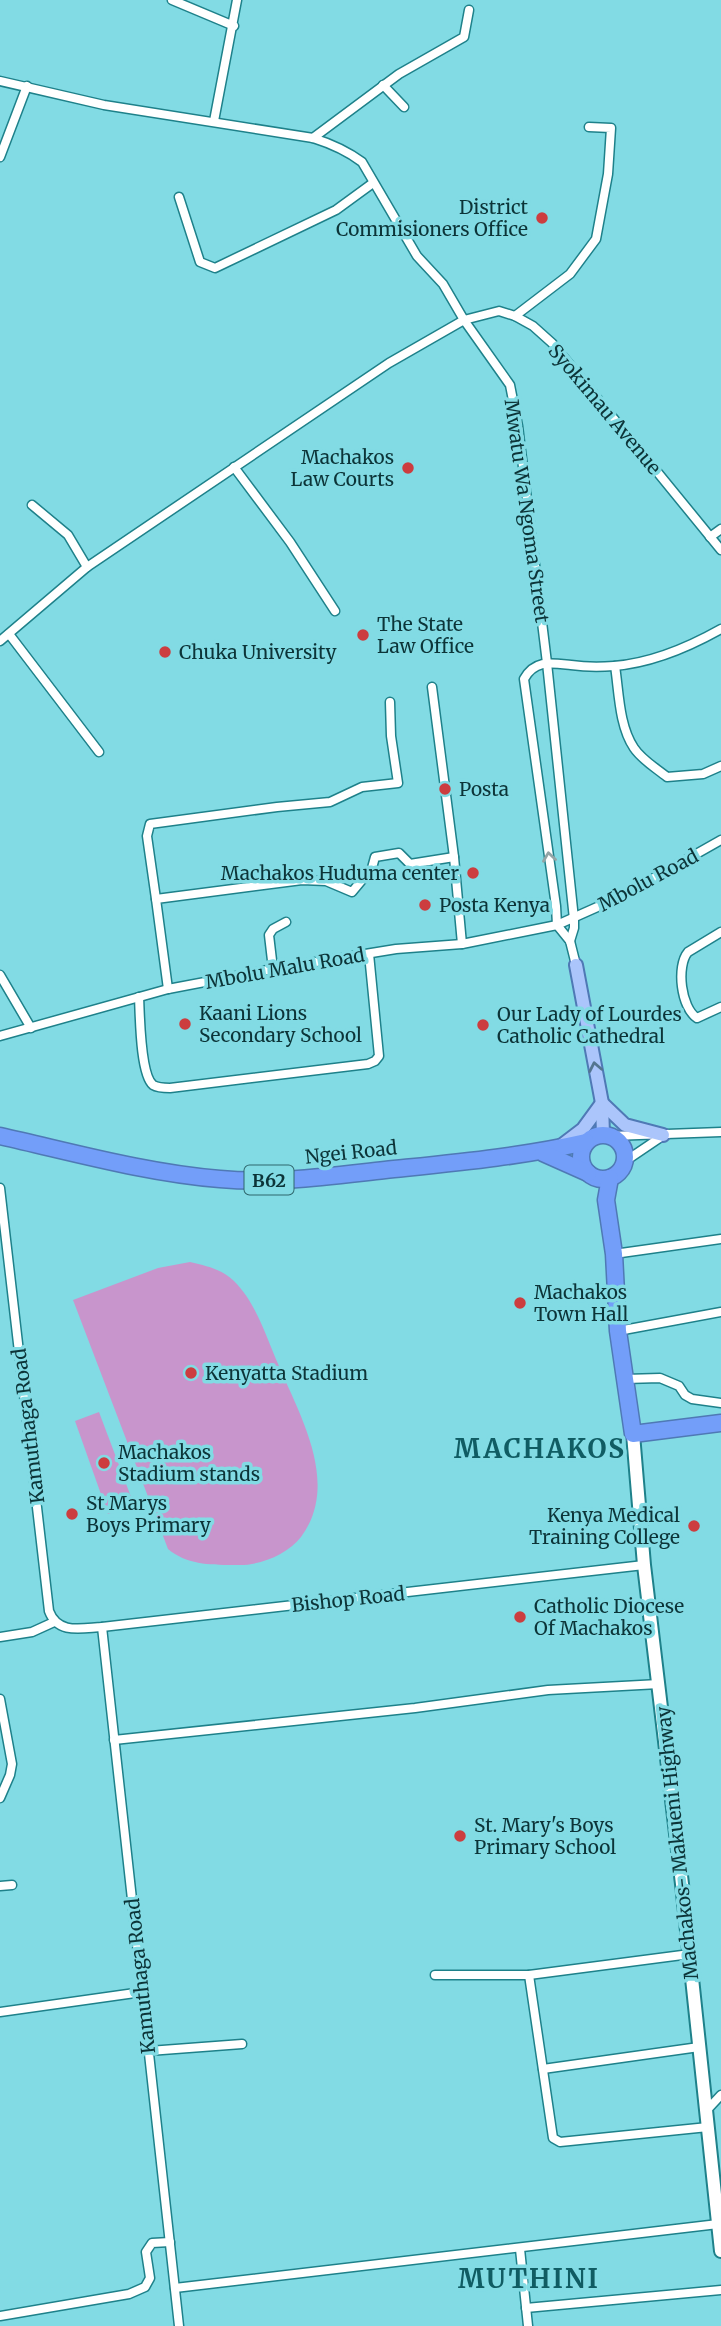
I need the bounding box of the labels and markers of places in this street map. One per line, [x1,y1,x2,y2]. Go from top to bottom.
place label: District Commisioners Office [336,195,529,241]
marker: District Commisioners Office [534,210,550,226]
place label: Machakos Law Courts [291,445,394,491]
marker: Machakos Law Courts [400,460,416,476]
place label: The State Law Office [377,612,474,658]
marker: The State Law Office [355,627,371,643]
place label: Chuka University [179,640,337,664]
marker: Chuka University [157,644,173,660]
place label: Posta [459,777,509,801]
marker: Posta [437,781,453,797]
place label: Machakos Huduma center [221,861,459,885]
marker: Machakos Huduma center [465,865,481,881]
place label: Posta Kenya [439,893,550,917]
marker: Posta Kenya [417,897,433,913]
place label: Kaani Lions Secondary School [199,1001,362,1047]
place label: Our Lady of Lourdes Catholic Cathedral [497,1002,682,1048]
marker: Kaani Lions Secondary School [177,1016,193,1032]
marker: Our Lady of Lourdes Catholic Cathedral [475,1017,491,1033]
place label: Machakos Town Hall [534,1280,628,1326]
marker: Machakos Town Hall [512,1295,528,1311]
place label: Kenyatta Stadium [205,1361,368,1385]
marker: Kenyatta Stadium [183,1365,199,1381]
place label: Machakos Stadium stands [118,1440,260,1486]
marker: Machakos Stadium stands [96,1455,112,1471]
place label: St Marys Boys Primary [86,1491,211,1537]
place label: Kenya Medical Training College [529,1503,680,1549]
marker: St Marys Boys Primary [64,1506,80,1522]
marker: Kenya Medical Training College [686,1518,702,1534]
place label: Catholic Diocese Of Machakos [534,1594,684,1640]
marker: Catholic Diocese Of Machakos [512,1609,528,1625]
place label: St. Mary's Boys Primary School [474,1813,616,1859]
marker: St. Mary's Boys Primary School [452,1828,468,1844]

